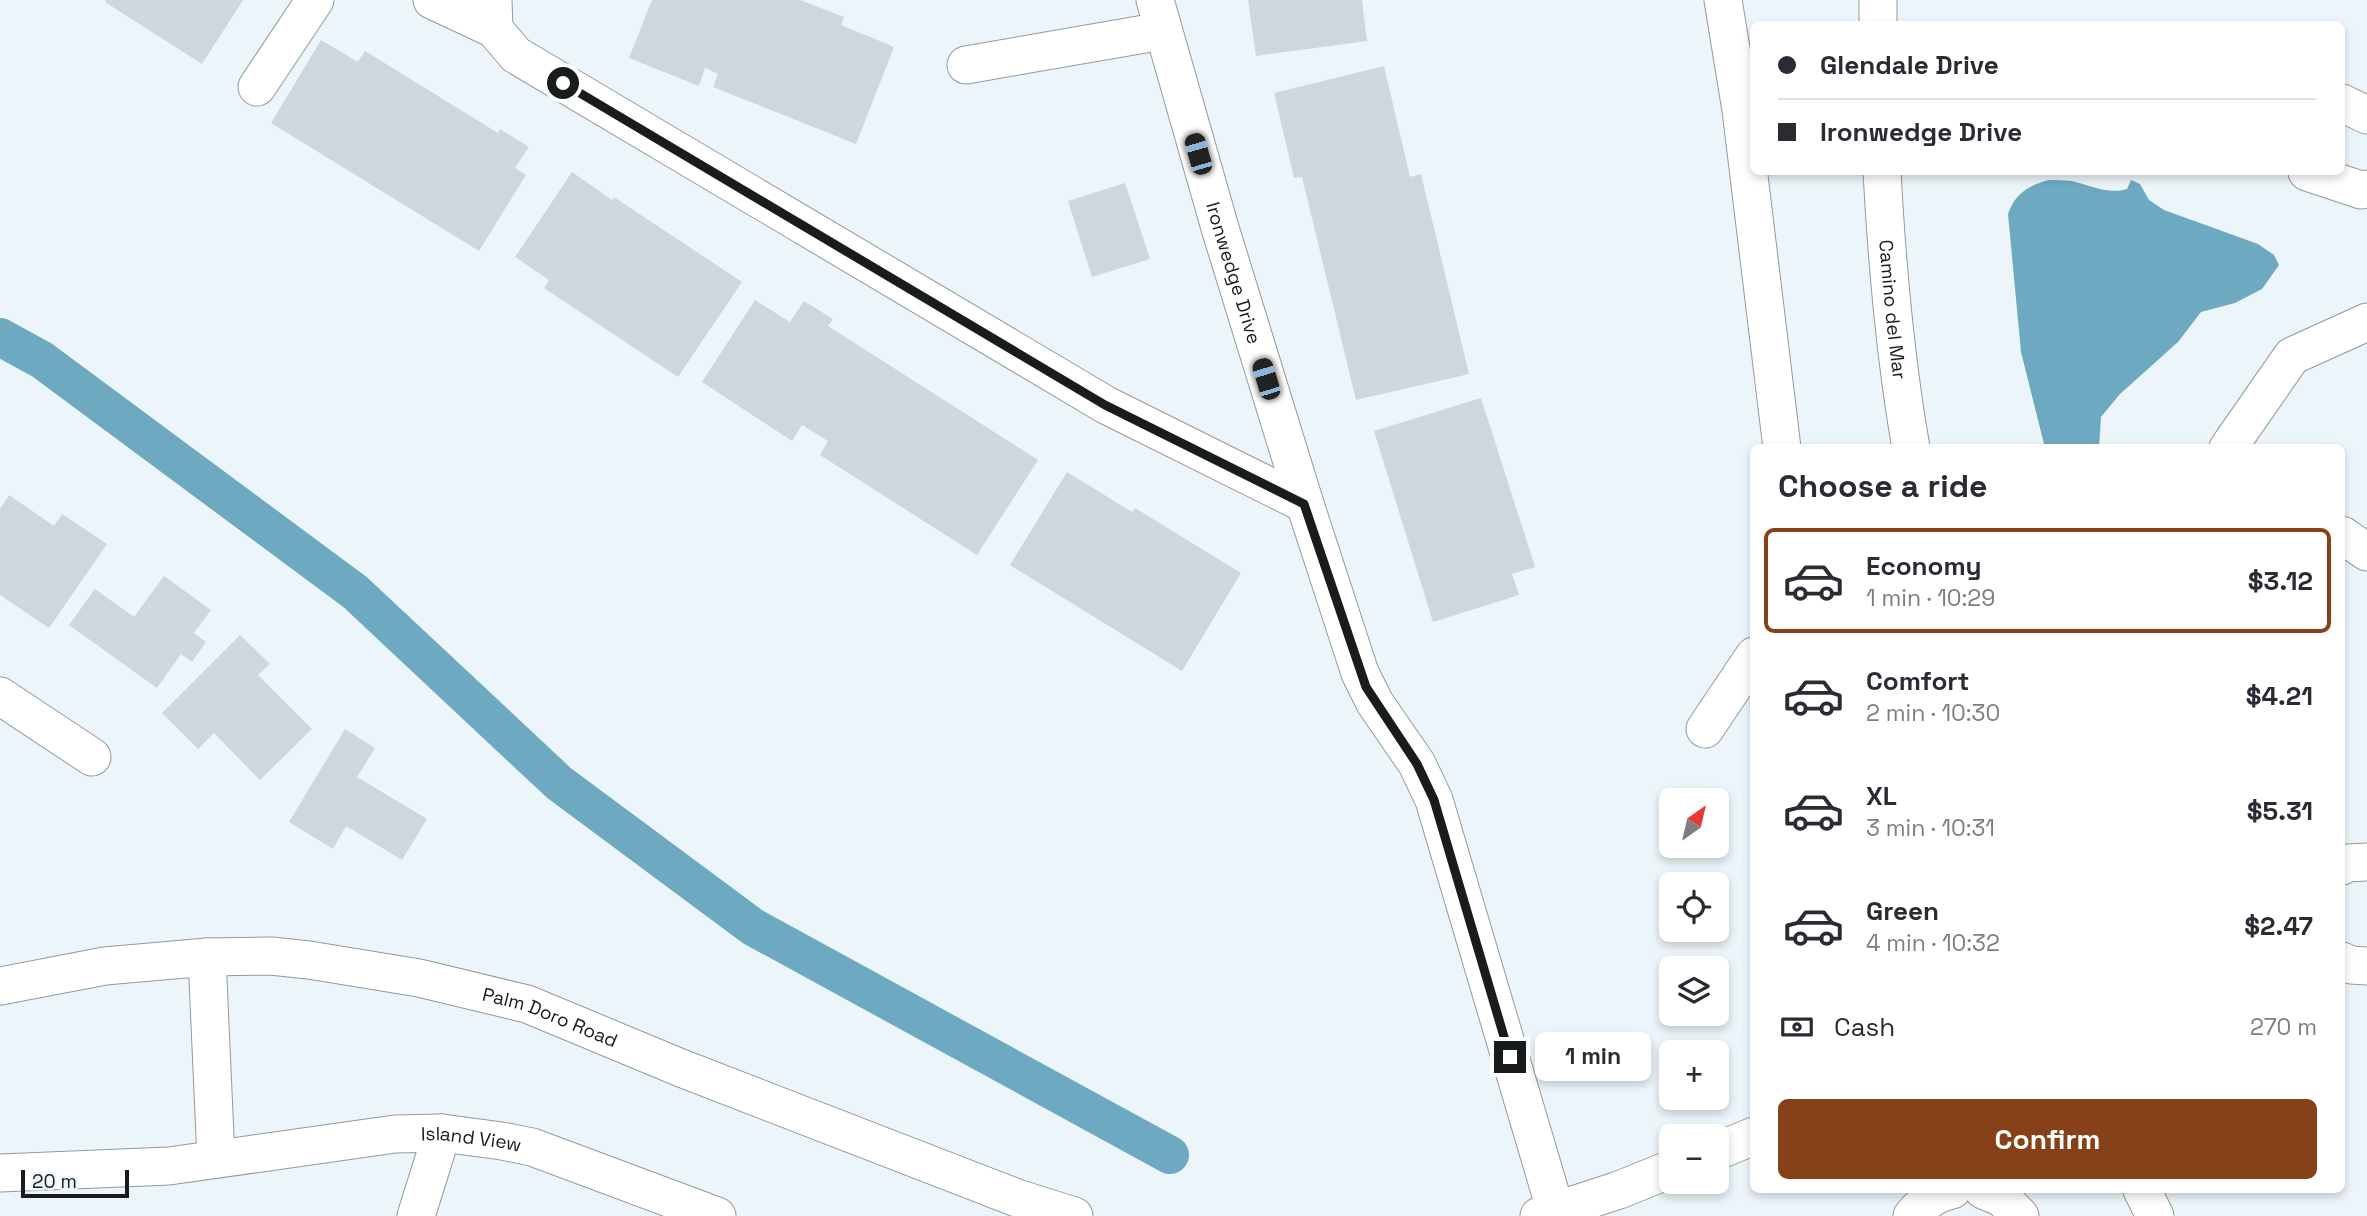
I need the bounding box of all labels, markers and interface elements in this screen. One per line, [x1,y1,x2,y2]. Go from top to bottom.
text: Glendale Drive [1820,48,1999,82]
route start [547,67,579,99]
text: Ironwedge Drive [1820,115,2022,149]
car [1183,131,1214,177]
street label: Ironwedge Drive [1201,199,1267,347]
street label: Camino del Mar [1874,239,1913,381]
car [1250,356,1283,402]
text: Choose a ride [1778,466,1988,506]
icon: car [1782,549,1845,612]
text: Economy [1866,549,1982,583]
text: $3.12 [2248,564,2313,598]
text: 1 min · 10:29 [1866,583,1995,613]
icon: car [1782,664,1845,727]
text: Comfort [1866,664,1969,698]
text: $4.21 [2246,679,2313,713]
text: 2 min · 10:30 [1866,698,2000,728]
icon: car [1782,779,1845,842]
text: XL [1866,779,1897,813]
north arrow [1659,788,1729,858]
map controls [1659,788,1729,1194]
text: $5.31 [2247,794,2313,828]
text: 3 min · 10:31 [1866,813,1995,843]
button: locate [1659,872,1729,942]
icon: car [1782,894,1845,957]
text: Green [1866,894,1939,928]
text: $2.47 [2244,909,2313,943]
text: 4 min · 10:32 [1866,928,2000,958]
button: layers [1659,956,1729,1026]
street label: Palm Doro Road [480,981,622,1053]
icon: cash [1778,1008,1816,1046]
text: Cash [1834,1010,1895,1044]
text: 270 m [2250,1012,2317,1042]
callout: 1 min [1534,1032,1650,1082]
button: + [1659,1040,1729,1110]
route end [1494,1041,1526,1073]
text: 1 min [1565,1041,1621,1071]
button: Confirm [1778,1099,2317,1179]
street label: Island View [421,1120,524,1157]
button: − [1659,1124,1729,1194]
scale bar [21,1167,130,1199]
text: 20 m [32,1169,77,1194]

